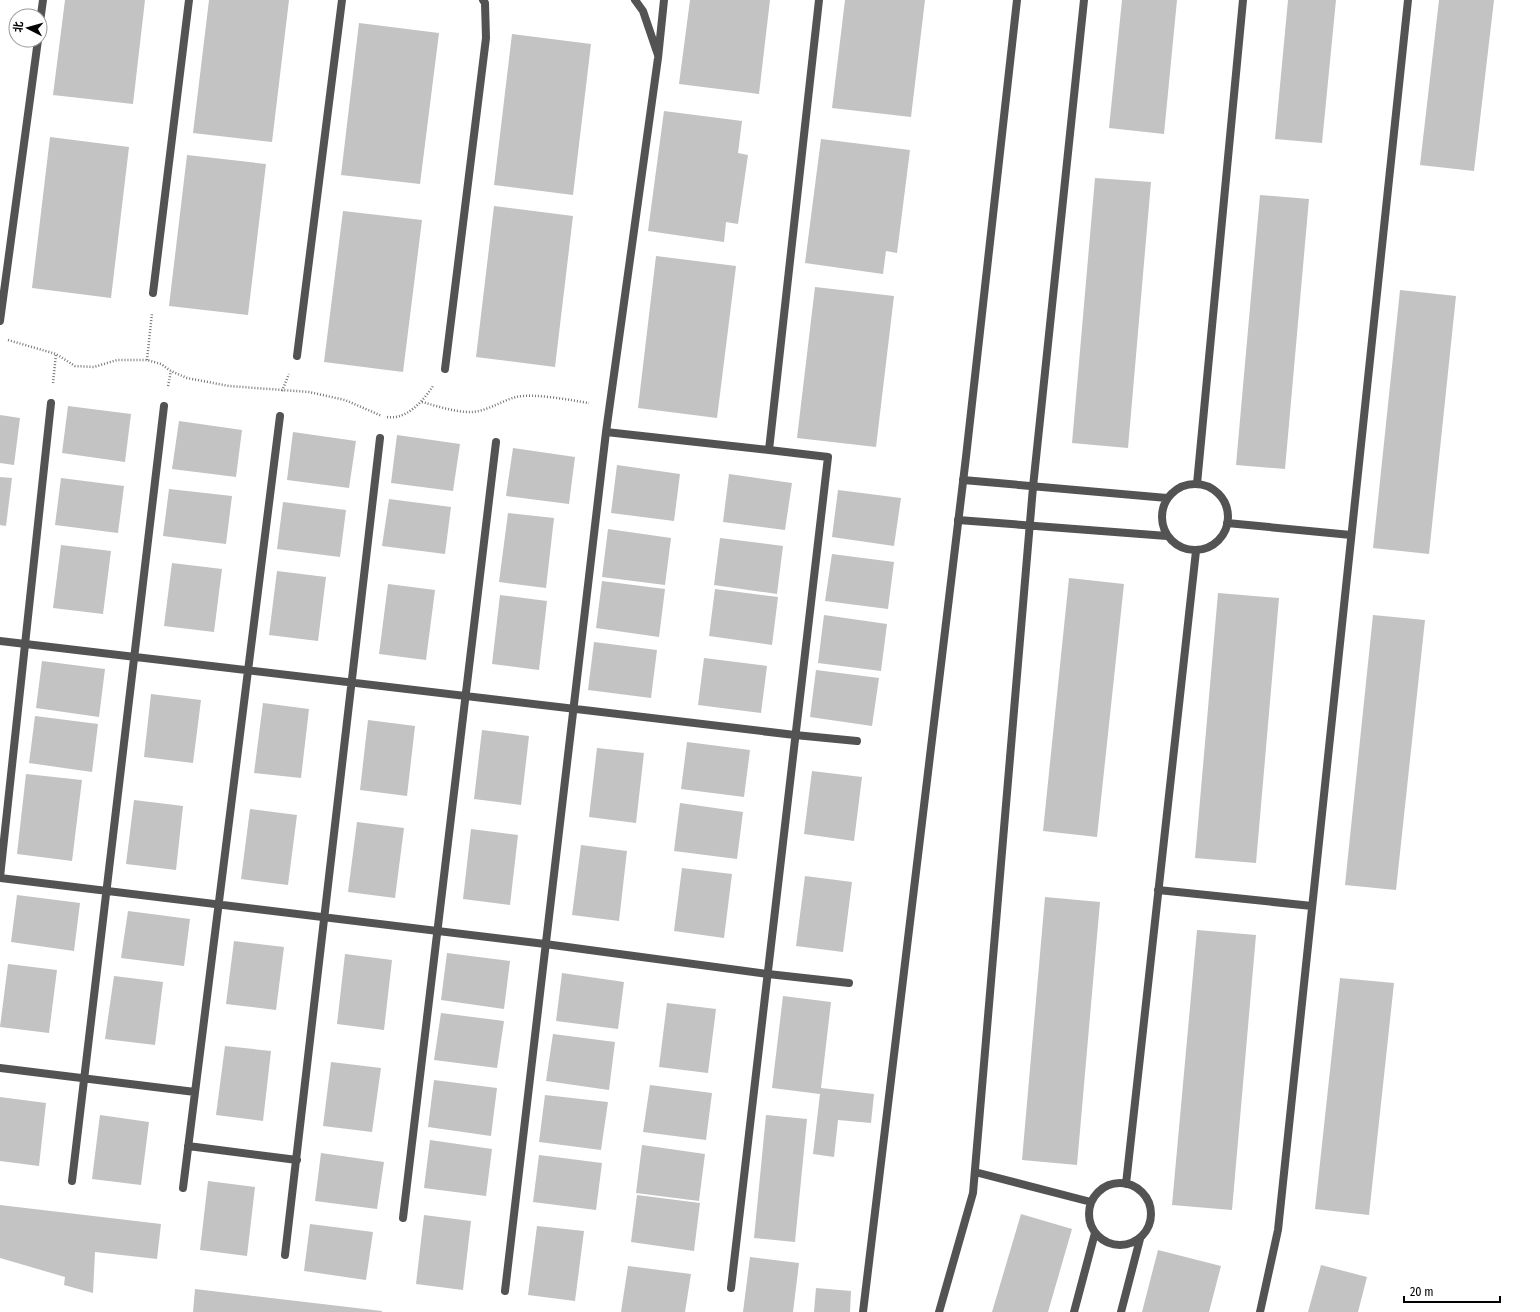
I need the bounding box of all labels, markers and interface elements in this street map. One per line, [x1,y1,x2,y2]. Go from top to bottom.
north arrow [8,8,48,48]
text: 北 [12,21,26,33]
scale bar [1404,1278,1500,1304]
text: 20 m [1410,1285,1434,1299]

